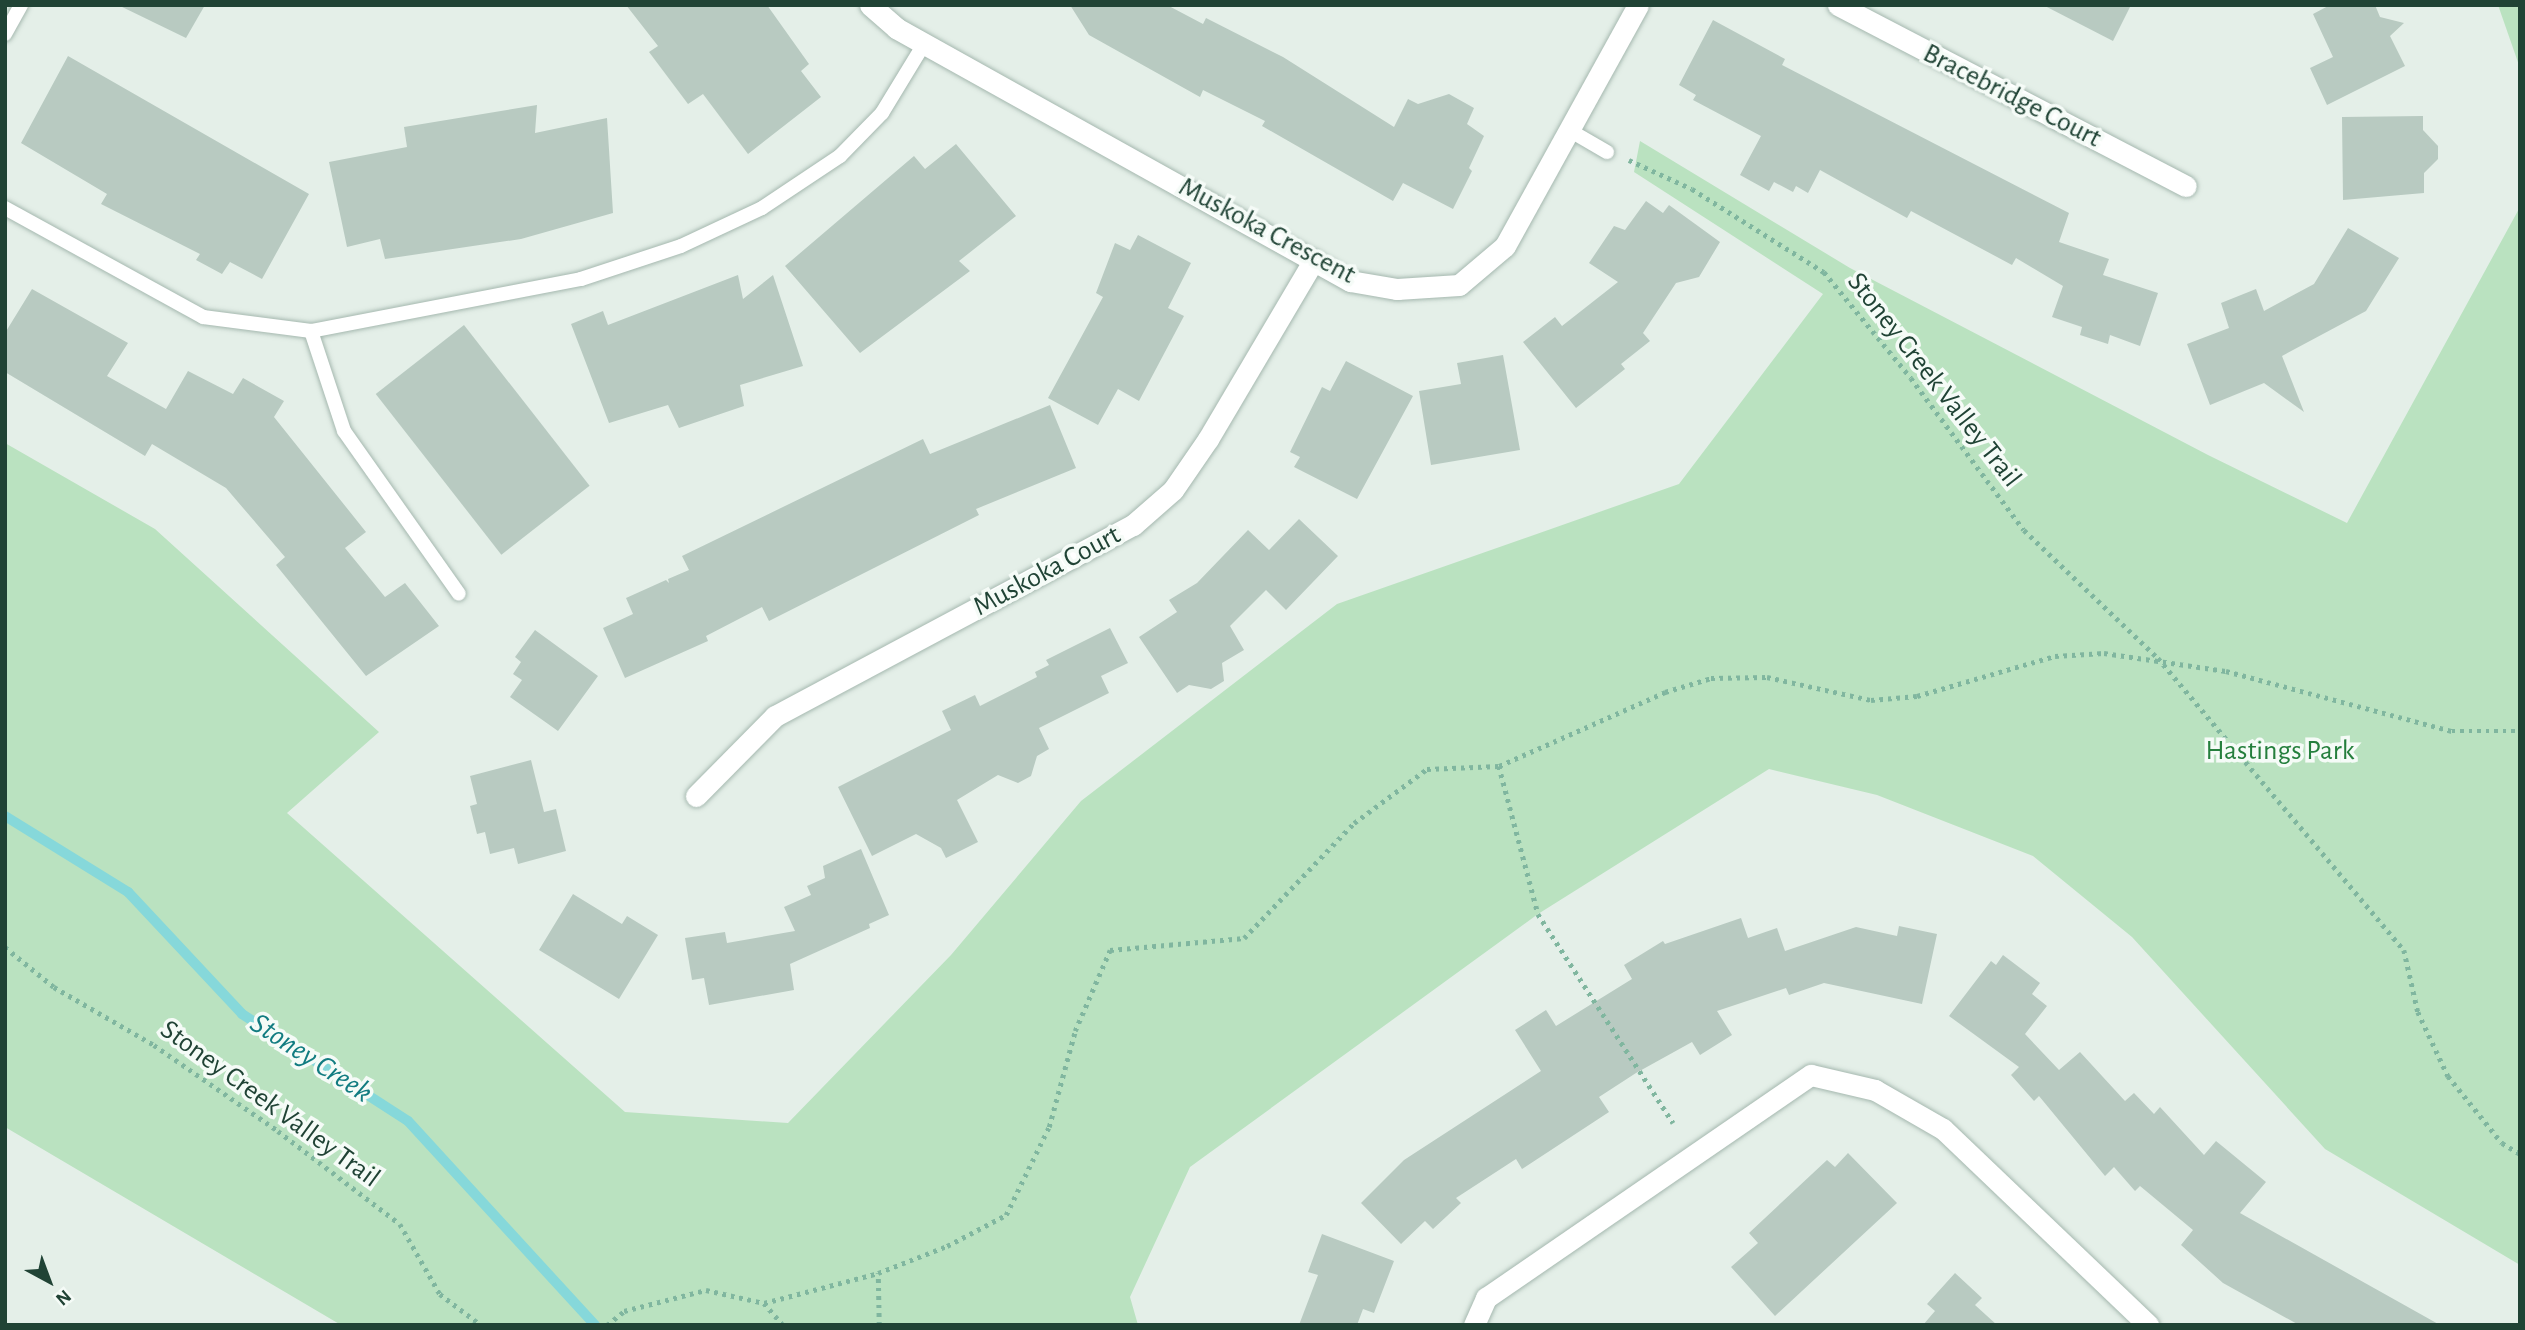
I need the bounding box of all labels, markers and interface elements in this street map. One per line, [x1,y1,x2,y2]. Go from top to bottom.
street label: Bracebridge Court [1917,37,2107,155]
street label: Muskoka Crescent [1173,170,1361,292]
street label: Stoney Creek Valley Trail [1840,266,2028,494]
street label: Muskoka Court [968,518,1126,624]
park label: Hastings Park [2206,734,2354,768]
water label: Stoney Creek [243,1005,379,1111]
street label: Stoney Creek Valley Trail [154,1013,386,1195]
north arrow [14,1246,84,1316]
text: N [52,1286,74,1309]

